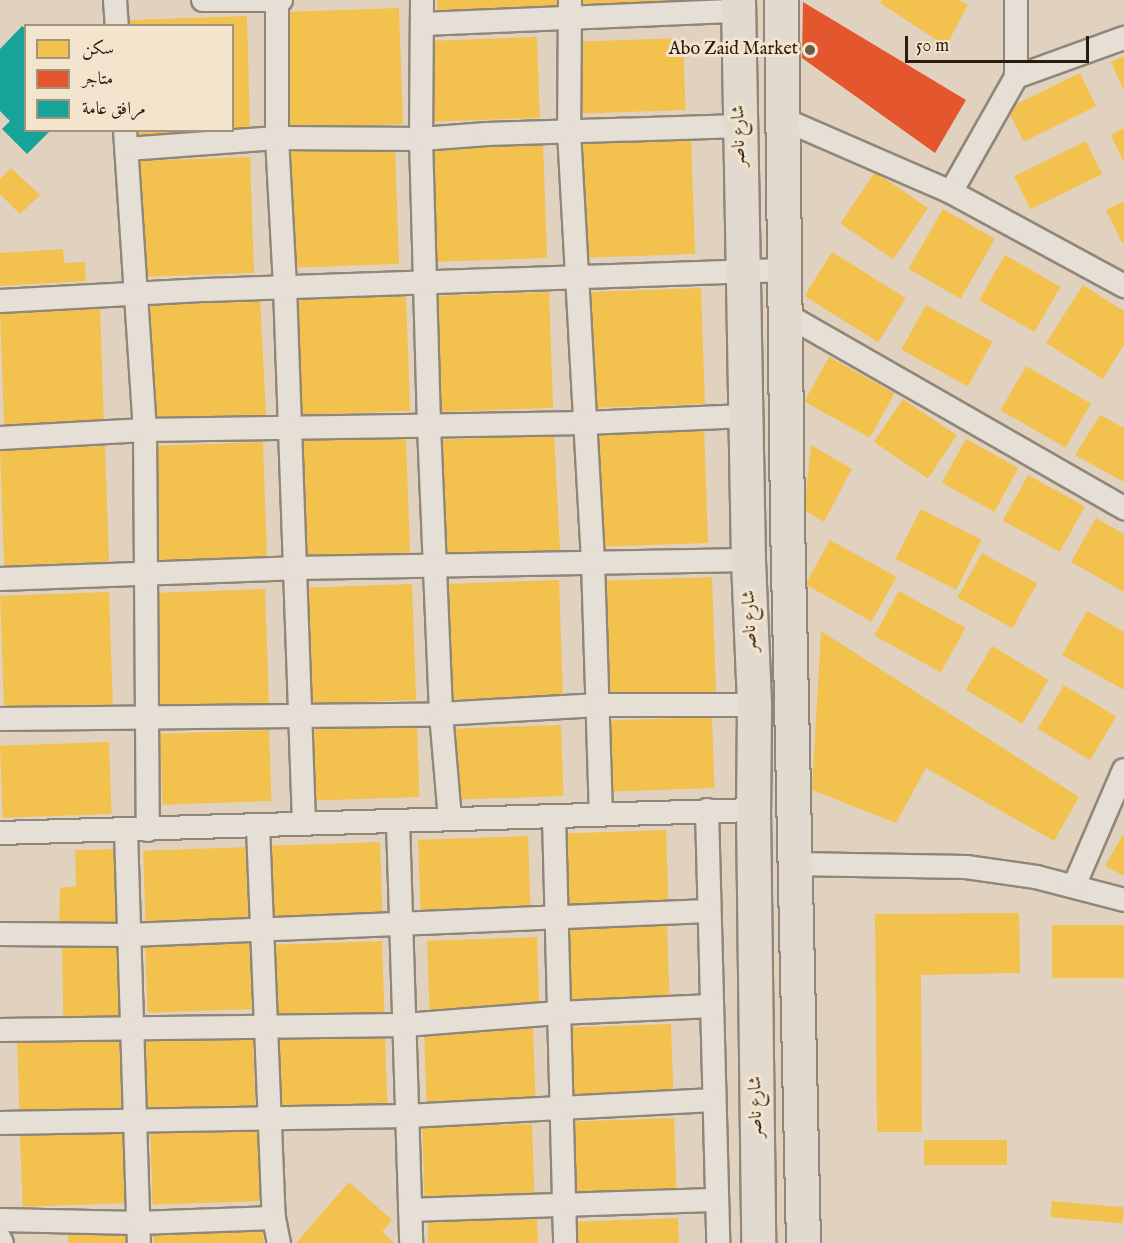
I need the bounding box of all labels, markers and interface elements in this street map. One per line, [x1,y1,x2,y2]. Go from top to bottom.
legend [24,24,234,132]
scale bar [908,24,1092,62]
text: 50 m [916,35,949,58]
text: سكن [82,38,114,61]
place label: Abo Zaid Market [669,39,798,61]
marker: Abo Zaid Market [803,43,817,57]
text: متاجر [82,68,113,91]
text: مرافق عامة [82,98,146,121]
street label: شارع ناصر [729,105,751,167]
street label: شارع ناصر [739,590,763,652]
street label: شارع ناصر [746,1076,768,1138]

